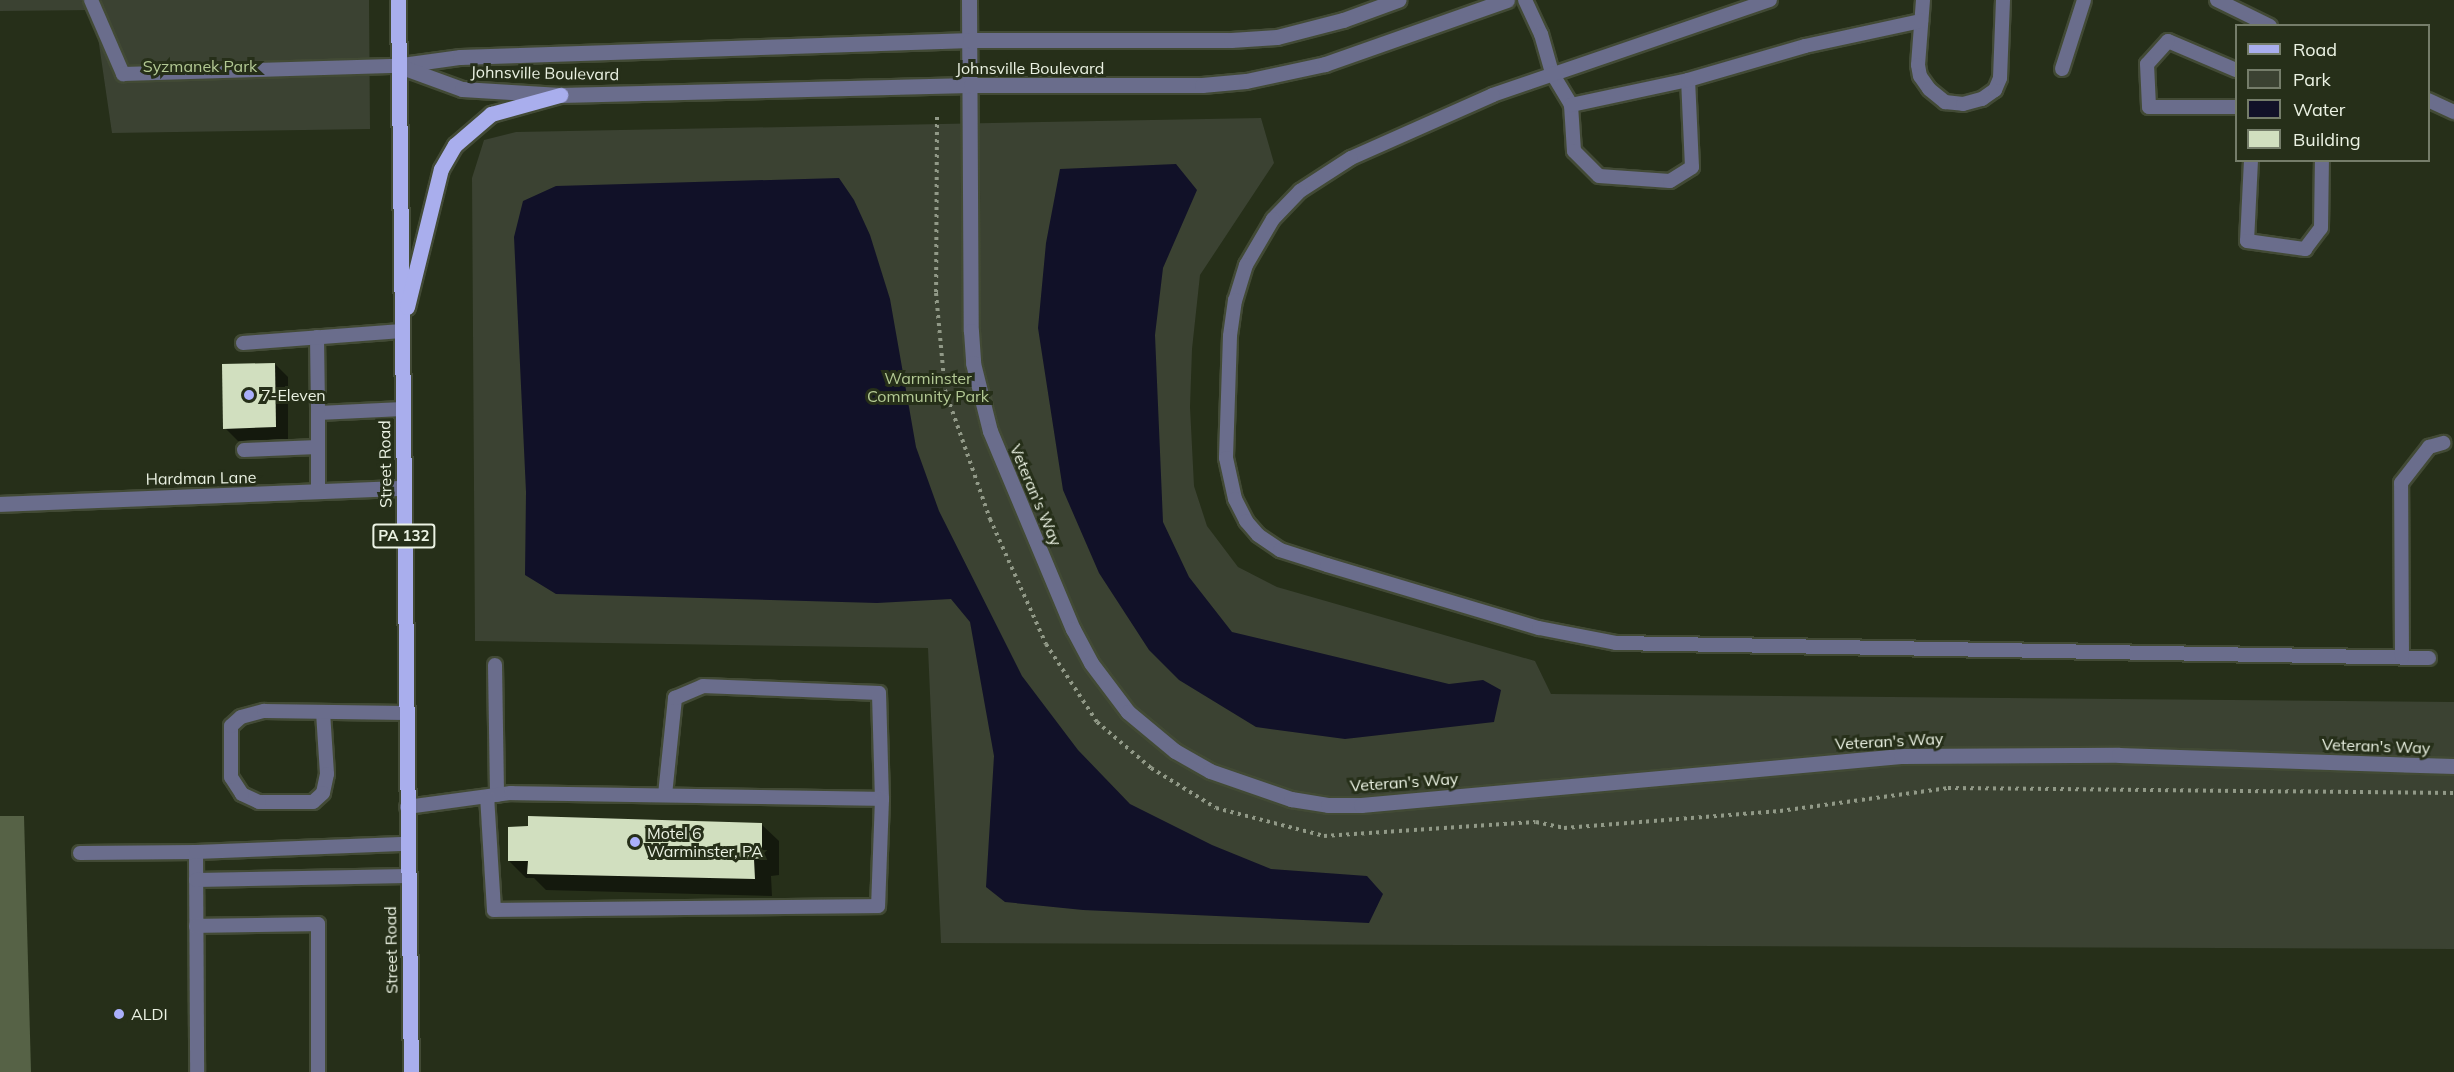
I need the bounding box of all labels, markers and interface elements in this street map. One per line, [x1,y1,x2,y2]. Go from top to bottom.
legend [2235,24,2430,162]
text: Road [2293,38,2337,61]
park label: Syzmanek Park [143,56,257,76]
street label: Johnsville Boulevard [956,58,1104,78]
street label: Johnsville Boulevard [471,62,619,84]
text: Park [2293,68,2331,91]
text: Water [2293,98,2345,121]
text: Building [2293,128,2361,151]
park label: Warminster Community Park [867,368,989,406]
place label: 7-Eleven [261,385,326,405]
marker: 7-Eleven [242,388,256,402]
street label: Street Road [375,420,395,508]
street label: Veteran's Way [1006,441,1066,549]
street label: Hardman Lane [145,467,257,489]
road number: PA 132 [371,524,437,548]
street label: Veteran's Way [1834,729,1944,753]
street label: Veteran's Way [2322,735,2430,757]
street label: Veteran's Way [1349,769,1459,795]
place label: Motel 6 Warminster, PA [647,823,763,861]
marker: Motel 6 Warminster, PA [628,835,642,849]
street label: Street Road [381,906,401,994]
place label: ALDI [131,1004,168,1024]
marker: ALDI [112,1007,126,1021]

